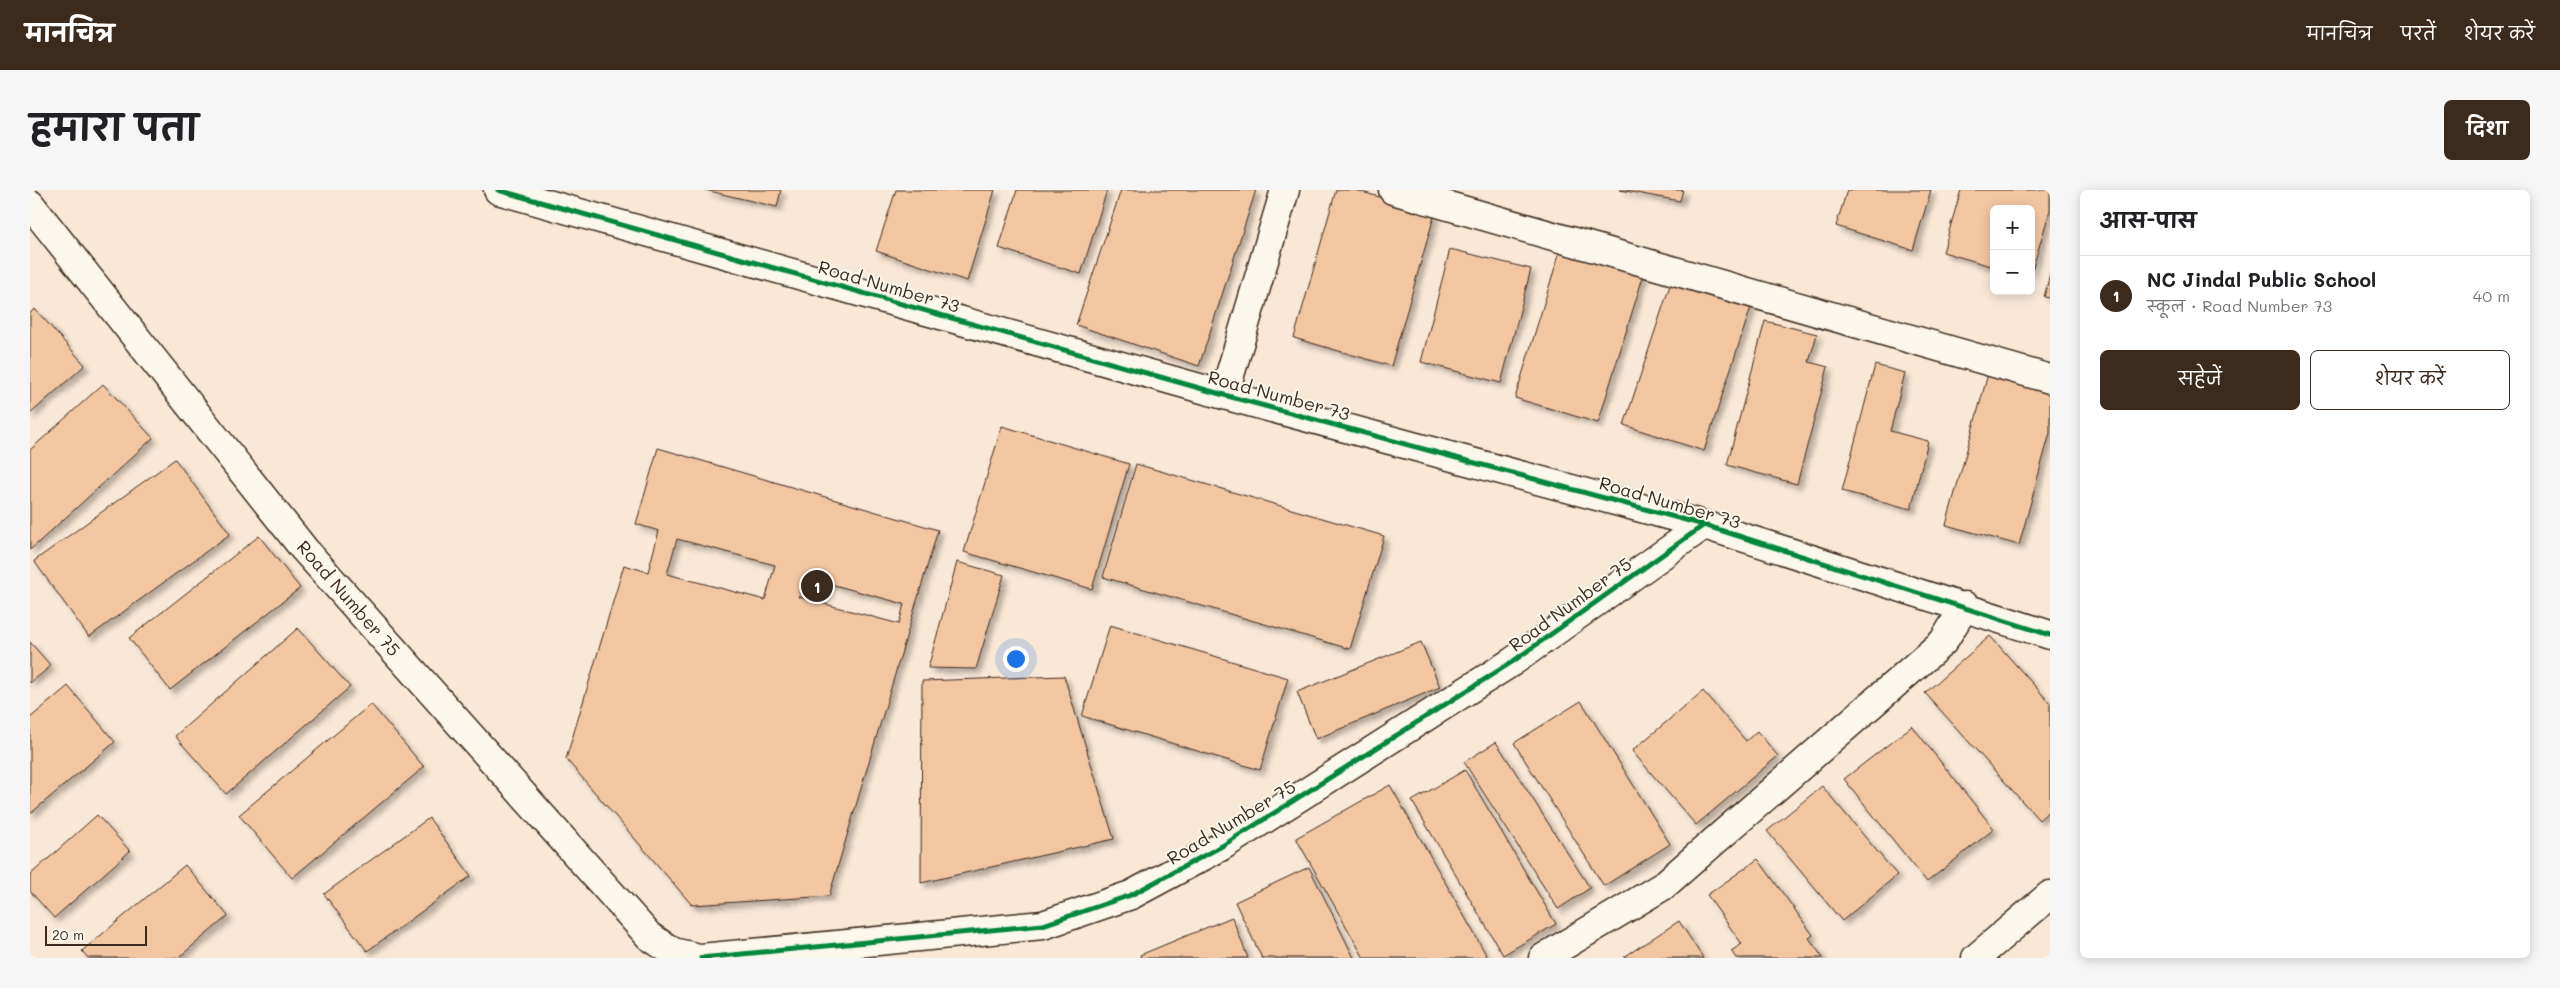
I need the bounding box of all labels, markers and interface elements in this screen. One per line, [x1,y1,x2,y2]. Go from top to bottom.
text: मानचित्र [25,17,114,48]
text: मानचित्र [2306,21,2372,45]
text: परतें [2400,21,2436,45]
text: शेयर करें [2464,21,2535,45]
button: दिशा [2444,100,2530,160]
text: हमारा पता [30,103,198,149]
map controls [1990,205,2035,295]
button: + [1990,205,2035,250]
text: आस-पास [2100,206,2196,233]
button: − [1990,250,2035,295]
street label: Road Number 73 [815,254,963,318]
text: NC Jindal Public School [2147,267,2376,292]
text: 1 [2112,285,2120,306]
text: 40 m [2473,285,2510,306]
text: स्कूल · Road Number 73 [2147,295,2332,316]
button: सहेजें [2100,350,2300,410]
button: शेयर करें [2310,350,2510,410]
street label: Road Number 73 [1205,365,1353,425]
street label: Road Number 73 [1596,470,1744,534]
street label: Road Number 75 [292,535,406,661]
street label: Road Number 75 [1504,551,1636,657]
pin: 1 [801,567,833,605]
your location [1003,646,1029,672]
street label: Road Number 75 [1162,774,1300,870]
scale bar [45,923,148,946]
text: 20 m [52,925,84,944]

